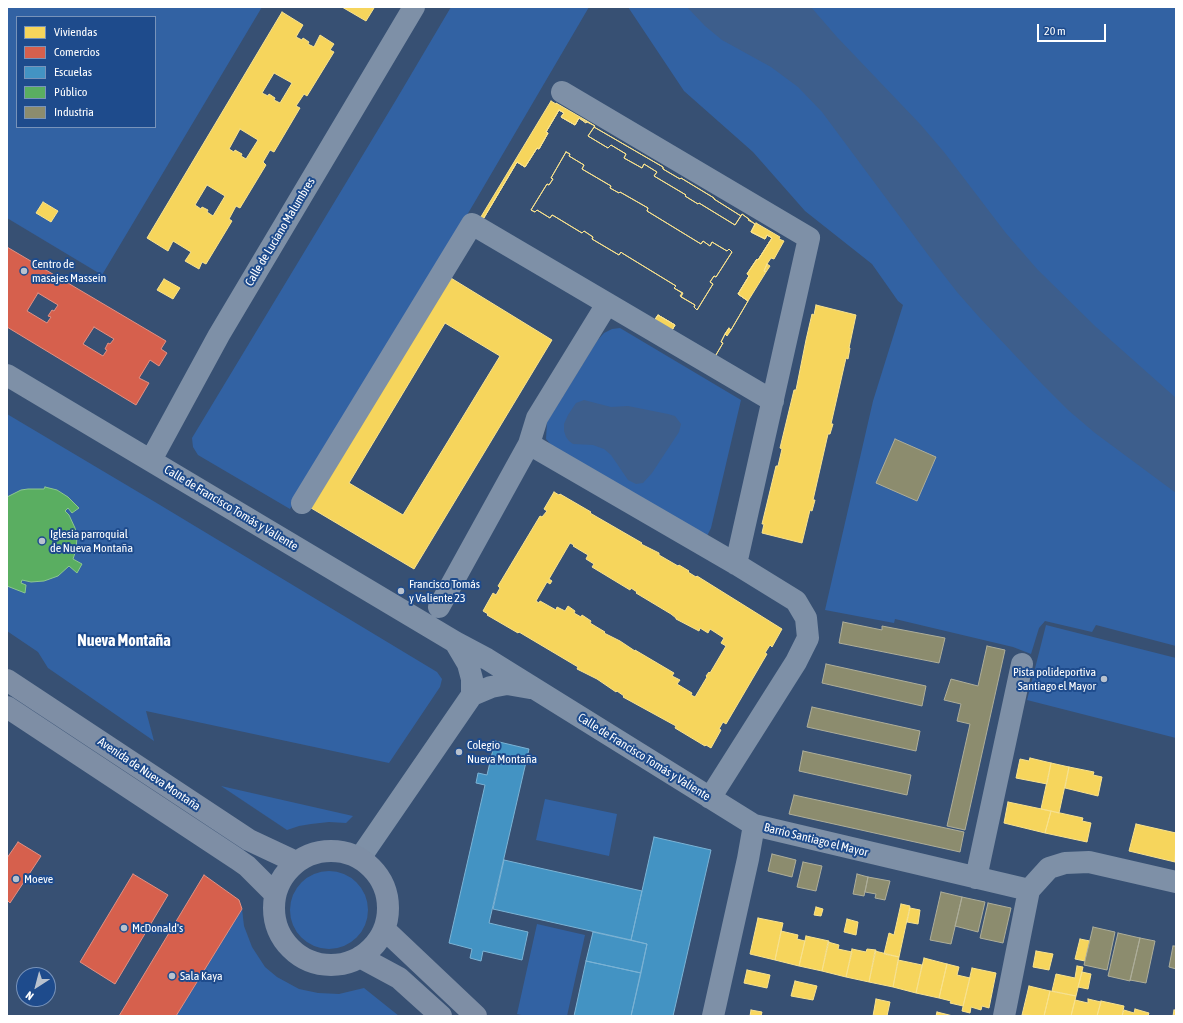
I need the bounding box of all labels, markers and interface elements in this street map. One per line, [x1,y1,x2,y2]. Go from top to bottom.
legend [16,16,156,128]
scale bar [1039,16,1108,42]
text: 20 m [1044,24,1066,38]
text: Viviendas [54,25,97,39]
text: Comercios [54,45,100,59]
text: Escuelas [54,65,92,79]
text: Público [54,85,87,99]
text: Industria [54,105,94,119]
street label: Calle de Luciano Malumbres [242,175,318,289]
place label: Centro de masajes Massein [32,257,106,285]
marker: Centro de masajes Massein [19,266,29,276]
street label: Calle de Francisco Tomás y Valiente [161,462,301,554]
place label: Iglesia parroquial de Nueva Montaña [50,527,133,555]
marker: Iglesia parroquial de Nueva Montaña [37,536,47,546]
place label: Francisco Tomás y Valiente 23 [409,577,480,605]
marker: Francisco Tomás y Valiente 23 [396,586,406,596]
district label: Nueva Montaña [77,631,171,651]
place label: Pista polideportiva Santiago el Mayor [1013,665,1096,693]
marker: Pista polideportiva Santiago el Mayor [1099,674,1109,684]
street label: Calle de Francisco Tomás y Valiente [575,710,713,804]
street label: Avenida de Nueva Montaña [95,734,203,814]
place label: Colegio Nueva Montaña [467,738,537,766]
marker: Colegio Nueva Montaña [454,747,464,757]
street label: Barrio Santiago el Mayor [762,820,870,860]
place label: Moeve [24,872,53,886]
marker: Moeve [11,874,21,884]
place label: McDonald's [132,921,183,935]
marker: McDonald's [119,923,129,933]
north arrow [16,967,56,1007]
place label: Sala Kaya [180,969,223,983]
marker: Sala Kaya [167,971,177,981]
text: N [23,989,36,1003]

